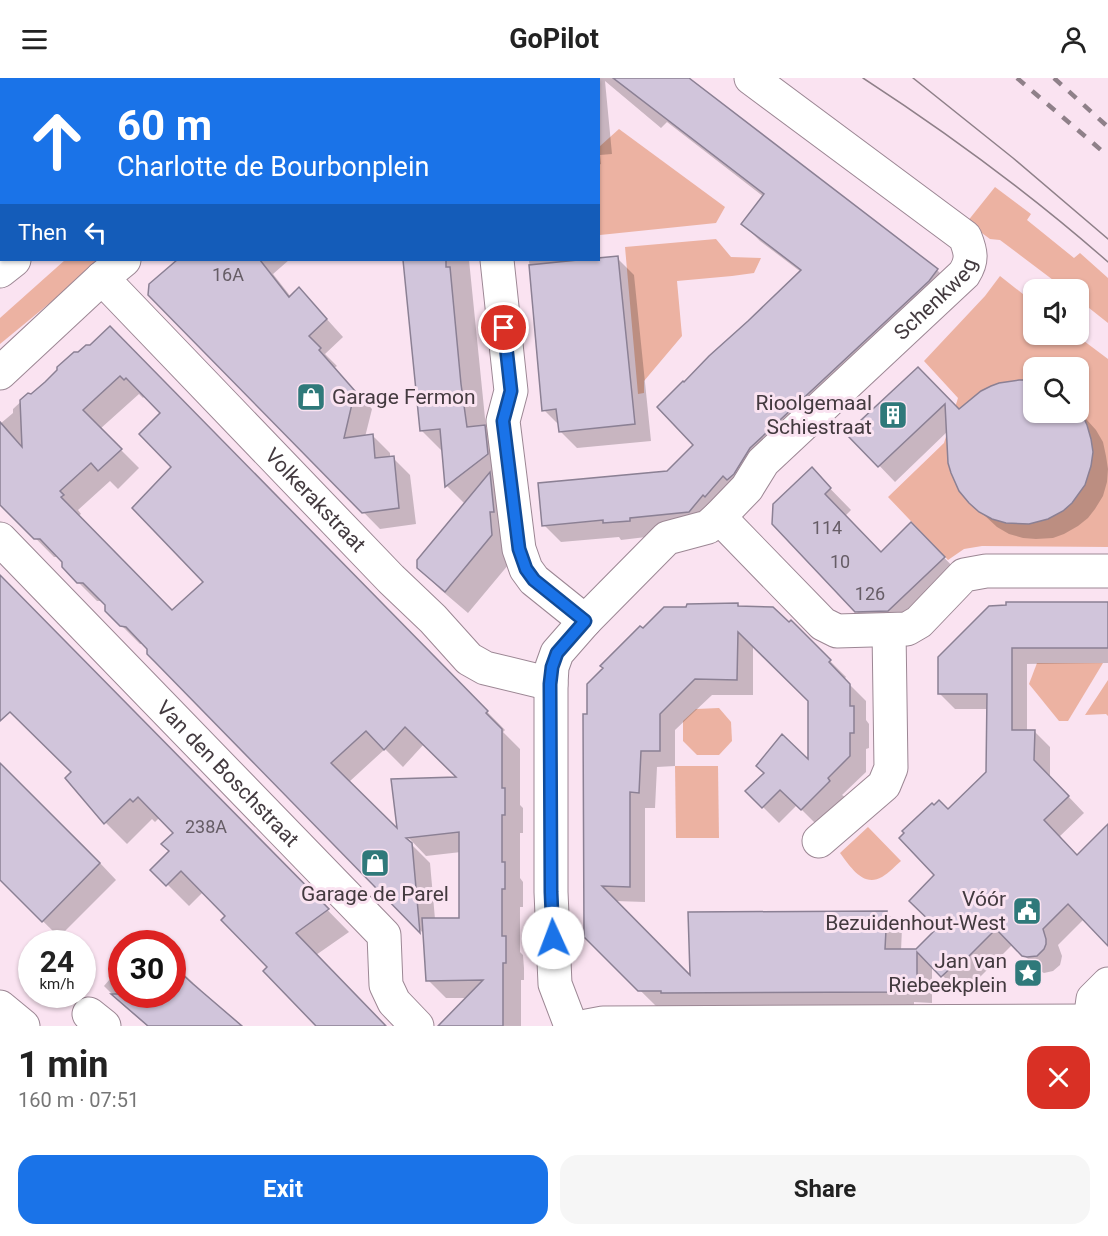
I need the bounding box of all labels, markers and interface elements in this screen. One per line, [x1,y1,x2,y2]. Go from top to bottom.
icon: menu [18,23,51,56]
text: GoPilot [509,23,599,55]
icon: person [1057,23,1090,56]
text: 60 m [117,101,212,150]
icon: ahead [18,102,96,180]
text: Charlotte de Bourbonplein [117,151,429,183]
icon: left [79,216,112,249]
text: Then [18,220,67,245]
street label: Schenkweg [889,255,982,345]
house number: 16A [212,264,244,285]
map controls [1023,279,1089,423]
button: sound [1023,279,1089,345]
pin [478,302,529,353]
icon: arrive [487,311,520,344]
button: search [1023,357,1089,423]
shop icon: Garage Fermon [295,381,327,413]
place label: Garage Fermon [332,385,476,409]
place label: Rioolgemaal Schiestraat [756,391,872,439]
building icon: Rioolgemaal Schiestraat [877,399,909,431]
street label: Volkerakstraat [260,443,371,557]
house number: 114 [812,517,842,538]
house number: 10 [830,551,850,572]
house number: 126 [855,583,885,604]
street label: Van den Boschstraat [152,696,304,852]
house number: 238A [185,816,227,837]
shop icon: Garage de Parel [359,847,391,879]
place label: Garage de Parel [301,882,449,906]
place label: Vóór Bezuidenhout-West [825,887,1006,935]
public building icon: Vóór Bezuidenhout-West [1011,895,1043,927]
position arrow [521,906,585,970]
speed limit sign: 30 [108,930,186,1008]
text: 24 [40,944,74,979]
place label: Jan van Riebeekplein [888,949,1007,997]
place icon: Jan van Riebeekplein [1012,957,1044,989]
text: km/h [39,975,75,993]
text: 1 min [18,1044,109,1086]
button: close [1027,1046,1090,1109]
text: 160 m · 07:51 [18,1088,139,1112]
button: Exit [18,1155,548,1224]
button: Share [560,1155,1090,1224]

